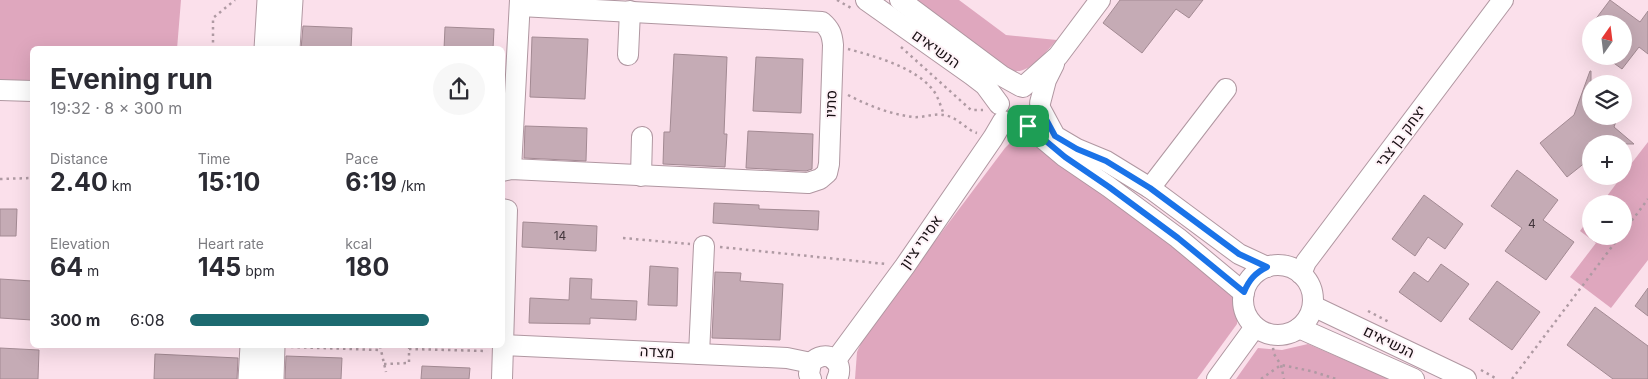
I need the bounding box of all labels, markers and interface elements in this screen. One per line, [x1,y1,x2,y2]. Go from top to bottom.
north arrow [1582,15,1632,65]
map controls [1582,15,1632,245]
street label: הנשיאים [909,25,964,72]
text: Evening run [50,62,213,96]
button: share [433,63,485,115]
button: layers [1582,75,1632,125]
street label: סתיו [821,90,840,118]
text: 19:32 · 8 × 300 m [50,98,182,118]
street label: יצחק בן צבי [1371,101,1430,170]
pin [1007,105,1049,147]
icon: arrive [1014,112,1042,140]
button: + [1582,135,1632,185]
text: Distance [50,150,108,167]
text: Time [198,150,231,167]
text: Pace [345,150,378,167]
text: 2.40 [50,167,108,197]
text: 15:10 [198,167,260,197]
text: 6:19 [345,167,397,197]
text: km [108,177,132,194]
text: /km [397,177,426,194]
button: − [1582,195,1632,245]
street label: אסירי ציון [895,211,946,272]
house number: 4 [1528,216,1536,231]
house number: 14 [554,228,567,243]
text: Elevation [50,235,110,252]
text: Heart rate [198,235,264,252]
text: kcal [345,235,372,252]
text: 64 [50,252,83,282]
text: 145 [198,252,241,282]
text: 180 [345,252,389,282]
text: m [83,262,99,279]
text: bpm [241,262,275,279]
text: 300 m [50,310,100,330]
text: 6:08 [130,310,165,330]
street label: הנשיאים [1361,321,1418,362]
street label: מצדה [639,341,675,362]

